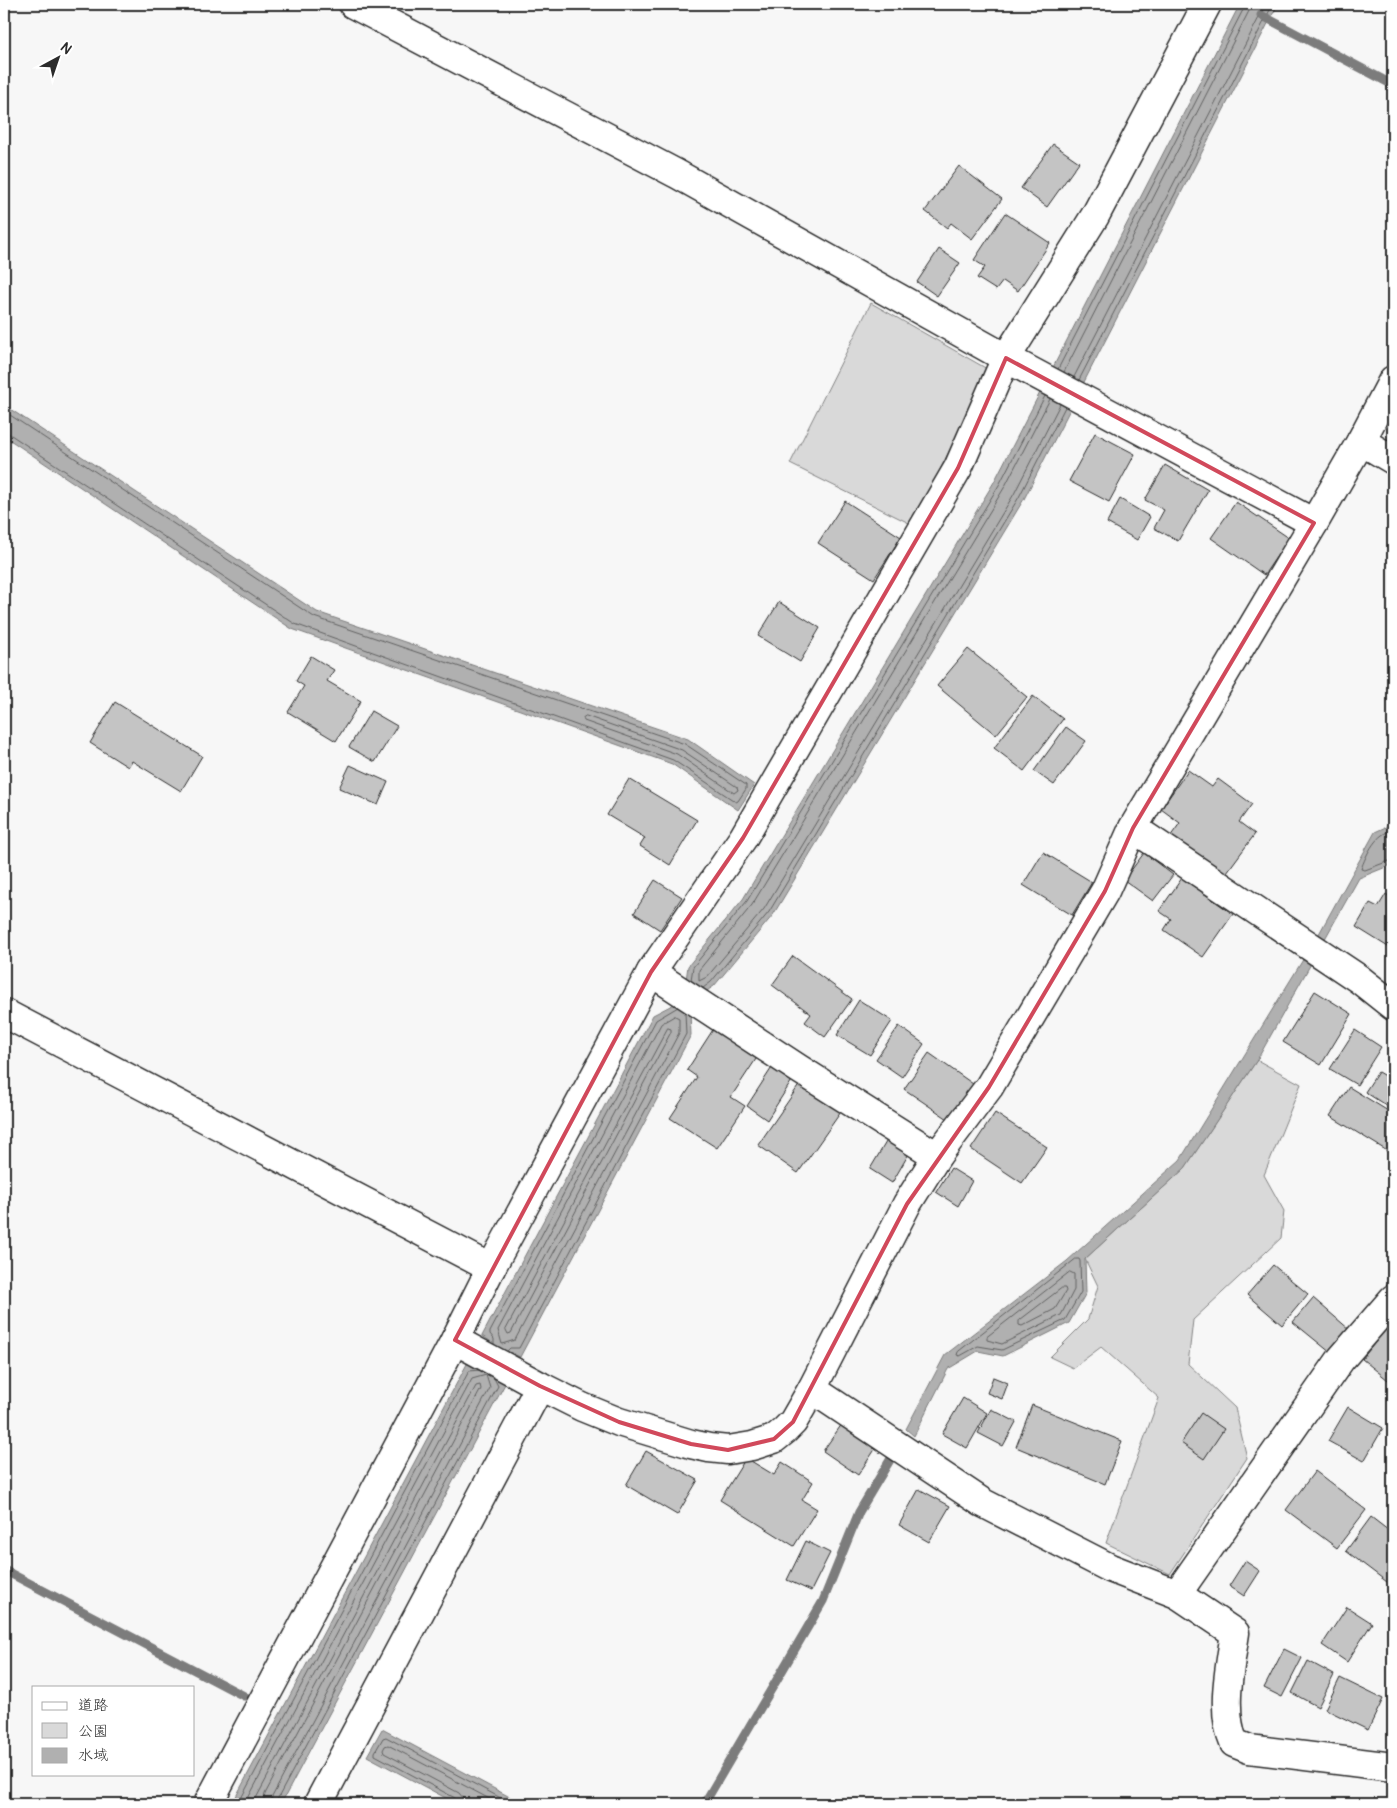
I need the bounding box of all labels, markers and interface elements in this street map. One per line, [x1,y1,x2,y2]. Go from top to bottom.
north arrow [32,32,82,82]
text: N [57,39,75,58]
legend [32,1686,195,1776]
text: 道路 [78,1696,108,1715]
text: 公園 [78,1722,108,1741]
text: 水域 [78,1746,108,1765]

